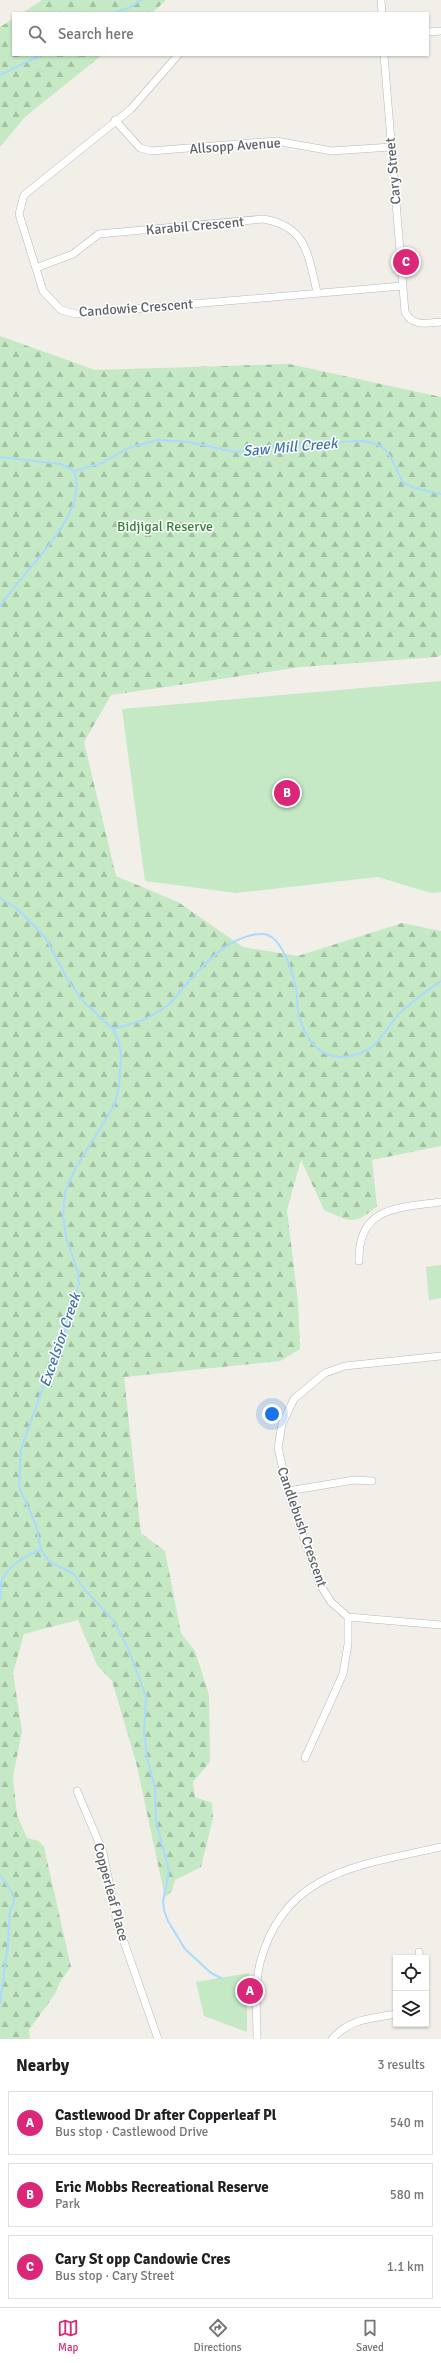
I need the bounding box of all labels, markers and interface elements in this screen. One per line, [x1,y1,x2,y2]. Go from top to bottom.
search box [12,12,429,56]
icon: search [26,23,48,45]
text: Search here [58,25,134,43]
street label: Allsopp Avenue [189,134,281,158]
street label: Cary Street [382,137,404,205]
street label: Karabil Crescent [145,213,245,239]
pin: C [393,247,419,277]
street label: Candowie Crescent [78,296,194,320]
water label: Saw Mill Creek [242,434,340,460]
park label: Bidjigal Reserve [117,518,213,535]
pin: B [274,778,300,808]
water label: Excelsior Creek [36,1289,85,1389]
your location [262,1404,282,1424]
street label: Candlebush Crescent [273,1465,331,1589]
street label: Copperleaf Place [90,1841,132,1943]
map controls [393,1955,429,2027]
button: locate [393,1955,429,1991]
pin: A [237,1976,263,2006]
button: layers [393,1991,429,2027]
text: Nearby [16,2055,69,2076]
text: 3 results [377,2057,425,2073]
text: Castlewood Dr after Copperleaf Pl [55,2106,276,2124]
text: A [26,2115,34,2131]
text: 540 m [390,2115,424,2131]
text: Bus stop · Castlewood Drive [55,2124,208,2140]
text: Eric Mobbs Recreational Reserve [55,2178,269,2196]
text: B [26,2187,34,2203]
text: 580 m [390,2187,424,2203]
text: Park [55,2196,80,2212]
text: Cary St opp Candowie Cres [55,2250,230,2268]
text: C [26,2259,34,2275]
text: 1.1 km [387,2259,424,2275]
text: Bus stop · Cary Street [55,2268,174,2284]
tab: Map [57,2317,79,2354]
tab: Directions [194,2317,242,2354]
tab: Saved [356,2317,384,2354]

